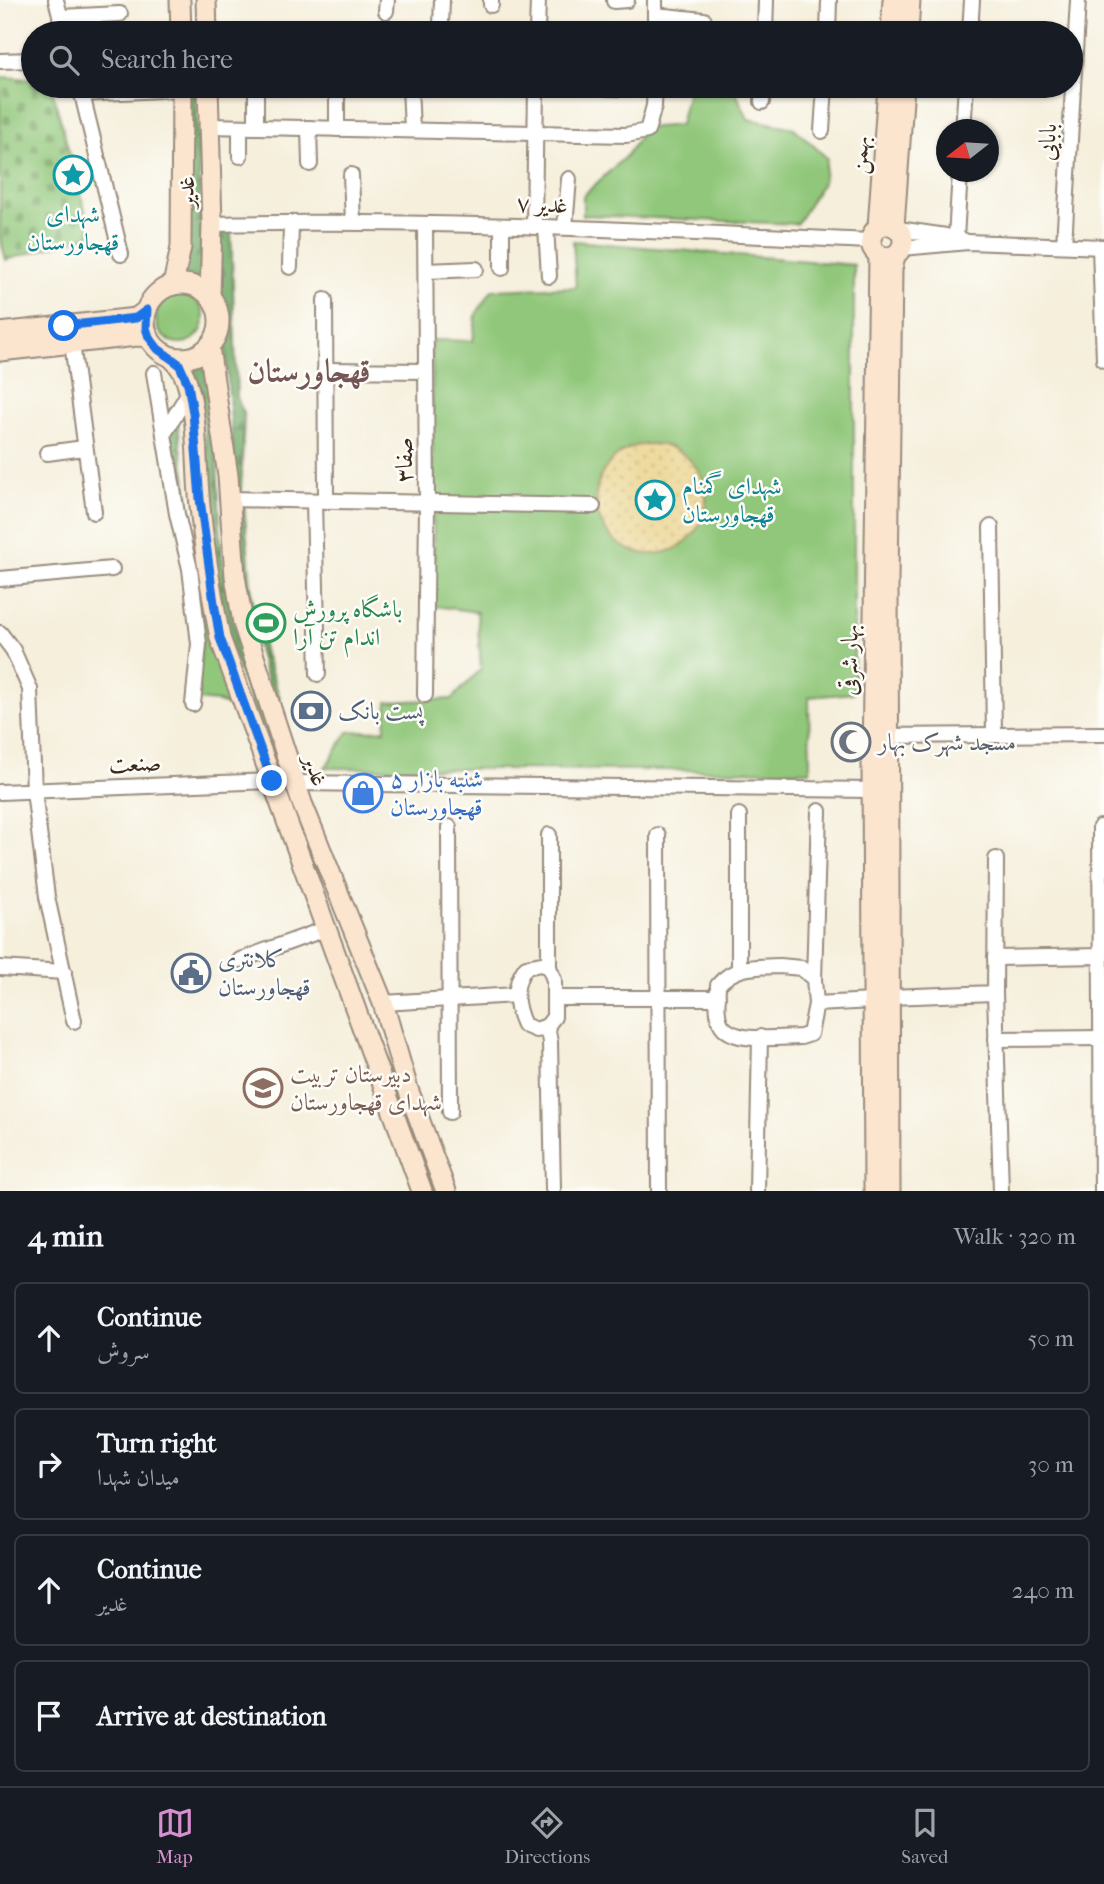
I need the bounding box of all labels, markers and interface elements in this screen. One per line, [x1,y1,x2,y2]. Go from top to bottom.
search box [21,21,1083,98]
icon: search [45,41,83,79]
text: Search here [101,44,233,75]
north arrow [936,119,999,182]
street label: بابایی [1032,122,1063,162]
street label: بهمن [844,135,876,175]
place icon: شهدای قهجاورستان [52,154,94,196]
street label: غدیر [172,176,200,211]
street label: غدیر ۷ [516,189,568,219]
place label: شهدای قهجاورستان [27,200,119,256]
route start [48,310,79,341]
district label: قهجاورستان [247,353,371,390]
street label: صفا۳ [390,437,418,483]
place label: شهدای گمنام قهجاورستان [682,470,782,528]
place icon: شهدای گمنام قهجاورستان [634,479,676,521]
place label: باشگاه پرورش اندام تن آرا [293,594,402,658]
sports icon: باشگاه پرورش اندام تن آرا [245,602,287,644]
street label: بهار شرقی [834,624,866,696]
bank icon: پست بانک [290,690,332,732]
place label: پست بانک [338,697,425,727]
mosque icon: مسجد شهرک بهار [830,721,872,763]
place label: مسجد شهرک بهار [876,728,1016,757]
street label: غدیر [297,747,334,790]
street label: صنعت [108,748,162,778]
route end [256,765,287,796]
place label: ۵ شنبه بازار قهجاورستان [390,765,483,821]
shop icon: ۵ شنبه بازار قهجاورستان [342,772,384,814]
place label: کلانتری قهجاورستان [218,945,311,1001]
public building icon: کلانتری قهجاورستان [170,952,212,994]
place label: دبیرستان تربیت شهدای قهجاورستان [290,1060,442,1117]
school or university icon: دبیرستان تربیت شهدای قهجاورستان [242,1067,284,1109]
text: 4 min [28,1219,103,1254]
text: Walk · 320 m [954,1223,1076,1250]
text: Continue [97,1302,202,1333]
icon: ahead [30,1319,68,1357]
text: 50 m [1027,1325,1074,1352]
text: سروش [97,1338,150,1365]
text: Turn right [97,1428,217,1459]
icon: right [30,1445,68,1483]
text: 30 m [1028,1451,1074,1478]
text: میدان شهدا [97,1464,180,1491]
text: Continue [97,1554,202,1585]
icon: ahead [30,1571,68,1609]
text: 240 m [1012,1577,1074,1604]
text: غدیر [97,1590,128,1617]
icon: arrive [30,1697,68,1735]
text: Arrive at destination [97,1701,327,1732]
tab: Map [156,1804,194,1868]
tab: Directions [505,1804,590,1868]
tab: Saved [901,1804,948,1868]

